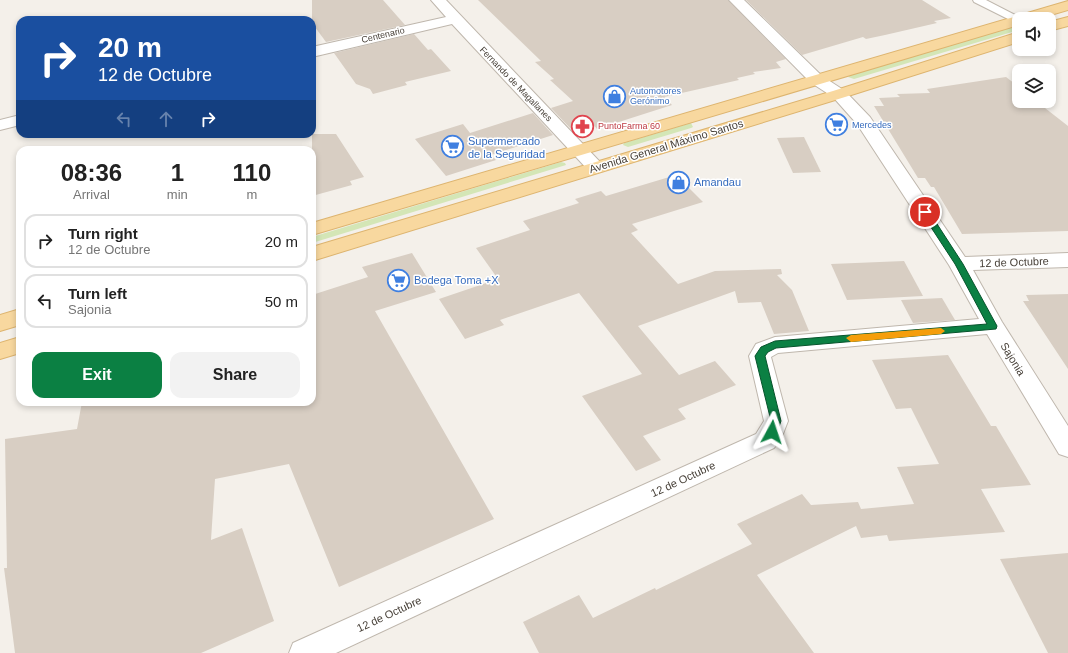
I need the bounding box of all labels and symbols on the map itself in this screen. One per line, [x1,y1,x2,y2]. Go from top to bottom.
street label: Centenario [360,25,406,45]
street label: Fernando de Magallanes [478,45,555,124]
shop icon: Automotores Gerónimo [602,83,628,109]
place label: Automotores Gerónimo [630,86,682,106]
supermarket icon: Mercedes [823,112,849,138]
pharmacy icon: PuntoFarma 60 [569,113,595,139]
street label: Avenida General Máximo Santos [587,117,745,175]
place label: Mercedes [852,120,892,130]
place label: PuntoFarma 60 [598,121,660,131]
supermarket icon: Supermercado de la Seguridad [439,134,465,160]
place label: Supermercado de la Seguridad [468,135,545,160]
shop icon: Amandau [665,169,691,195]
place label: Amandau [694,176,741,188]
pin [908,195,942,229]
street label: 12 de Octubre [979,255,1049,269]
supermarket icon: Bodega Toma +X [386,267,412,293]
place label: Bodega Toma +X [414,274,499,286]
street label: Sajonia [998,340,1028,378]
position arrow [751,411,793,453]
street label: 12 de Octubre [649,459,717,499]
street label: 12 de Octubre [355,594,423,634]

